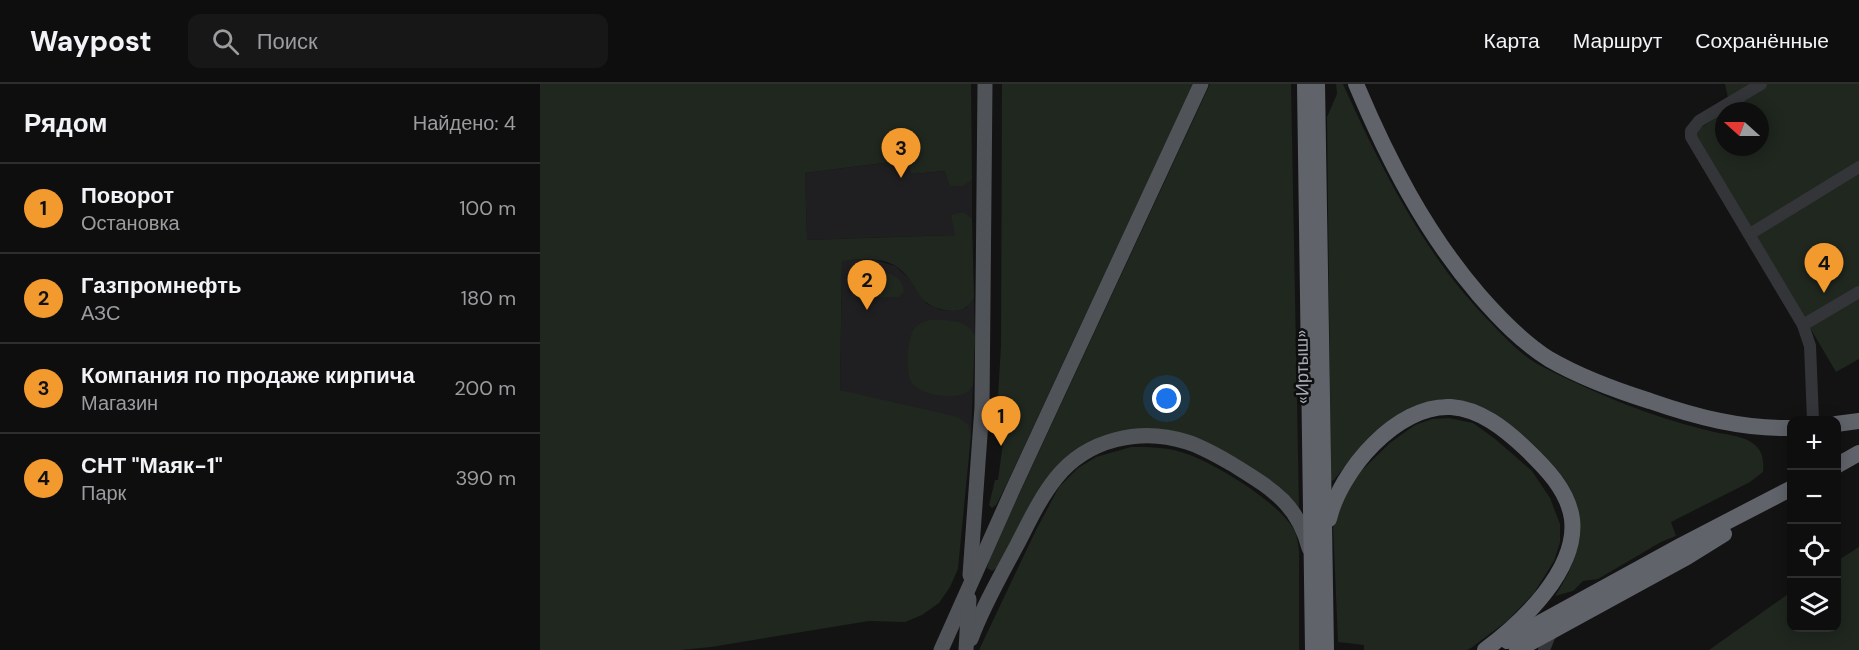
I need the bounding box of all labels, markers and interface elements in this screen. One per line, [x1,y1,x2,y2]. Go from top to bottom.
search box [188,14,608,68]
text: Waypost [30,23,152,60]
icon: search [209,25,242,58]
text: Поиск [257,27,318,56]
text: Карта [1484,27,1540,55]
text: Маршрут [1573,27,1662,55]
text: Сохранённые [1695,27,1829,55]
north arrow [1715,102,1769,156]
text: Рядом [24,106,107,140]
text: Найдено: 4 [413,110,516,136]
pin: 3 [882,128,920,178]
text: Поворот [81,181,174,210]
text: 1 [40,195,47,221]
text: 100 m [459,195,516,221]
text: Остановка [81,210,180,236]
pin: 4 [1804,244,1844,293]
pin: 2 [848,260,886,310]
text: Газпромнефть [81,271,242,300]
text: 2 [38,285,49,311]
text: 180 m [461,285,516,311]
text: АЗС [81,300,120,326]
street label: «Иртыш» [1289,330,1315,404]
text: Компания по продаже кирпича [81,361,415,390]
text: 3 [37,375,50,401]
text: 200 m [454,375,516,401]
your location [1152,384,1181,413]
text: Магазин [81,390,158,416]
pin: 1 [982,396,1020,446]
map controls [1787,416,1841,632]
button: + [1787,416,1841,470]
text: СНТ "Маяк-1" [81,451,223,480]
text: 4 [37,465,50,491]
text: 390 m [455,465,516,491]
button: − [1787,470,1841,524]
text: Парк [81,480,126,506]
button: locate [1787,524,1841,578]
button: layers [1787,578,1841,632]

